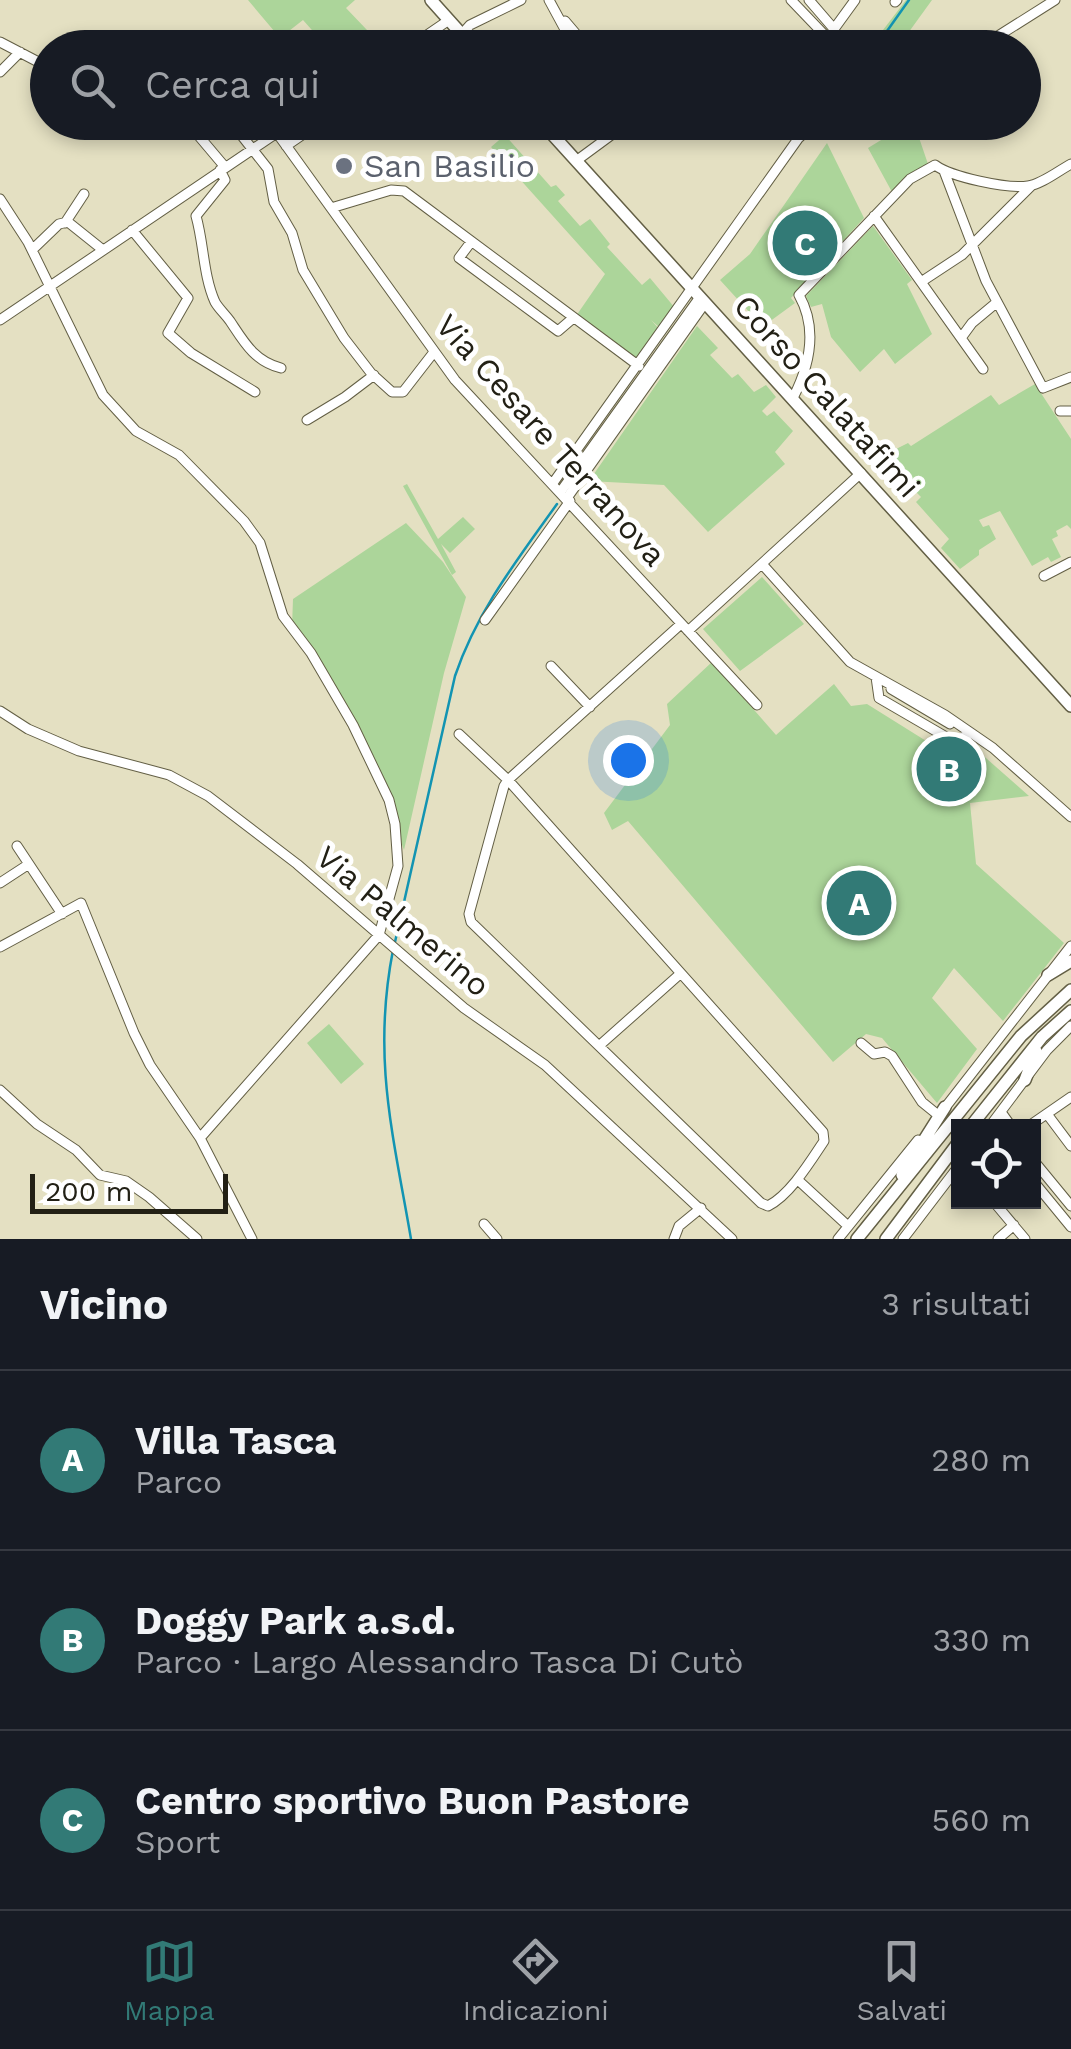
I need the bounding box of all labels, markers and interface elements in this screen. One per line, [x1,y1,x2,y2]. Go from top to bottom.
search box [30,30,1041,140]
icon: search [65,58,120,113]
text: Cerca qui [145,63,320,107]
place label: San Basilio [364,147,535,185]
marker: San Basilio [333,155,355,177]
pin: C [772,206,838,280]
street label: Corso Calatafimi [726,287,928,505]
street label: Via Cesare Terranova [428,306,674,574]
pin: B [916,732,982,806]
your location [603,735,654,786]
street label: Via Palmerino [309,838,497,1004]
pin: A [826,866,892,940]
map controls [951,1119,1041,1209]
button: locate [951,1119,1041,1209]
scale bar [30,1169,228,1214]
text: 200 m [45,1175,132,1208]
text: Vicino [40,1280,168,1329]
text: 3 risultati [881,1285,1031,1323]
text: Villa Tasca [135,1419,336,1463]
text: A [62,1441,83,1479]
text: 280 m [931,1441,1031,1479]
text: Parco [135,1463,222,1501]
text: Doggy Park a.s.d. [135,1599,456,1643]
text: B [62,1621,83,1659]
text: 330 m [932,1621,1031,1659]
text: Parco · Largo Alessandro Tasca Di Cutò [135,1643,744,1681]
text: Centro sportivo Buon Pastore [135,1779,689,1823]
text: C [62,1801,83,1839]
text: 560 m [932,1801,1031,1839]
text: Sport [135,1823,220,1861]
tab: Mappa [124,1934,215,2027]
tab: Indicazioni [463,1934,609,2027]
tab: Salvati [857,1934,947,2027]

